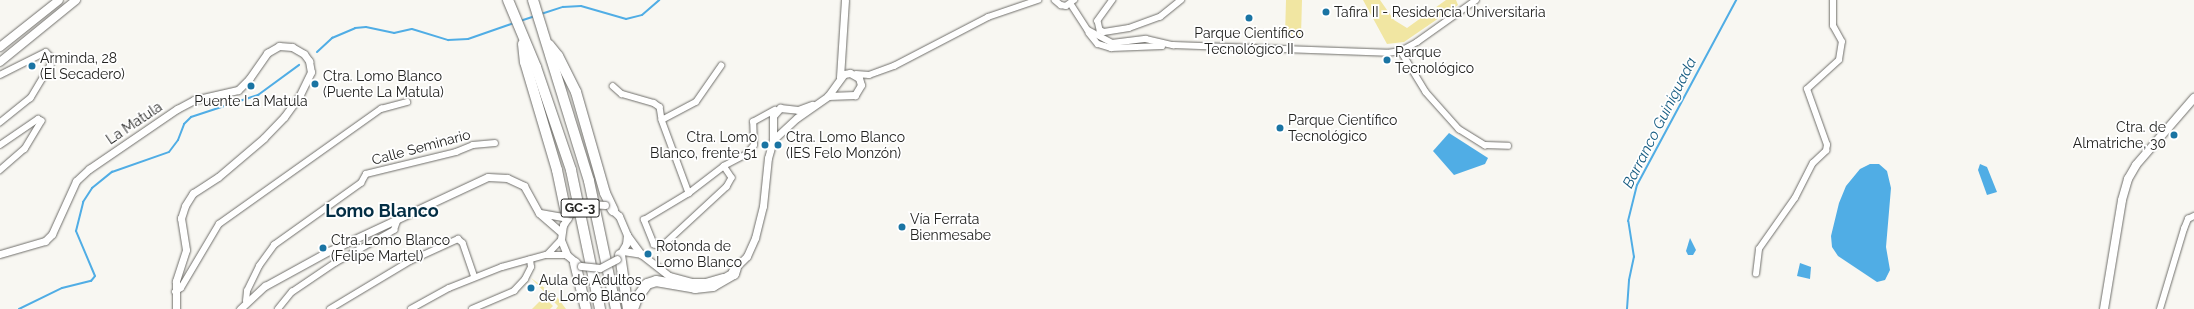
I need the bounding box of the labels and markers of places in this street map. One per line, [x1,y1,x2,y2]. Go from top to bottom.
place label: Tafira II - Residencia Universitaria [1334,4,1546,20]
marker: Tafira II - Residencia Universitaria [1321,7,1331,17]
marker: Parque Científico Tecnológico II [1244,13,1254,23]
place label: Parque Científico Tecnológico II [1194,25,1304,58]
place label: Parque Tecnológico [1395,44,1474,76]
place label: Arminda, 28 (El Secadero) [40,50,125,82]
marker: Parque Tecnológico [1382,55,1392,65]
marker: Arminda, 28 (El Secadero) [27,61,37,71]
place label: Ctra. Lomo Blanco (Puente La Matula) [323,68,444,100]
marker: Ctra. Lomo Blanco (Puente La Matula) [310,79,320,89]
marker: Puente La Matula [246,81,256,91]
place label: Puente La Matula [194,93,308,109]
place label: Parque Científico Tecnológico [1288,112,1397,144]
place label: Ctra. de Almatriche, 30 [2073,119,2166,152]
marker: Parque Científico Tecnológico [1275,123,1285,133]
place label: Ctra. Lomo Blanco, frente 51 [650,129,757,162]
place label: Ctra. Lomo Blanco (IES Felo Monzón) [786,129,905,162]
marker: Ctra. de Almatriche, 30 [2169,130,2179,140]
marker: Ctra. Lomo Blanco, frente 51 [760,140,770,150]
marker: Ctra. Lomo Blanco (IES Felo Monzón) [773,140,783,150]
place label: Vía Ferrata Bienmesabe [910,211,991,244]
marker: Vía Ferrata Bienmesabe [897,222,907,232]
place label: Ctra. Lomo Blanco (Felipe Martel) [331,232,450,264]
place label: Rotonda de Lomo Blanco [656,238,742,270]
marker: Ctra. Lomo Blanco (Felipe Martel) [318,243,328,253]
marker: Rotonda de Lomo Blanco [643,249,653,259]
place label: Aula de Adultos de Lomo Blanco [539,272,645,304]
marker: Aula de Adultos de Lomo Blanco [526,283,536,293]

